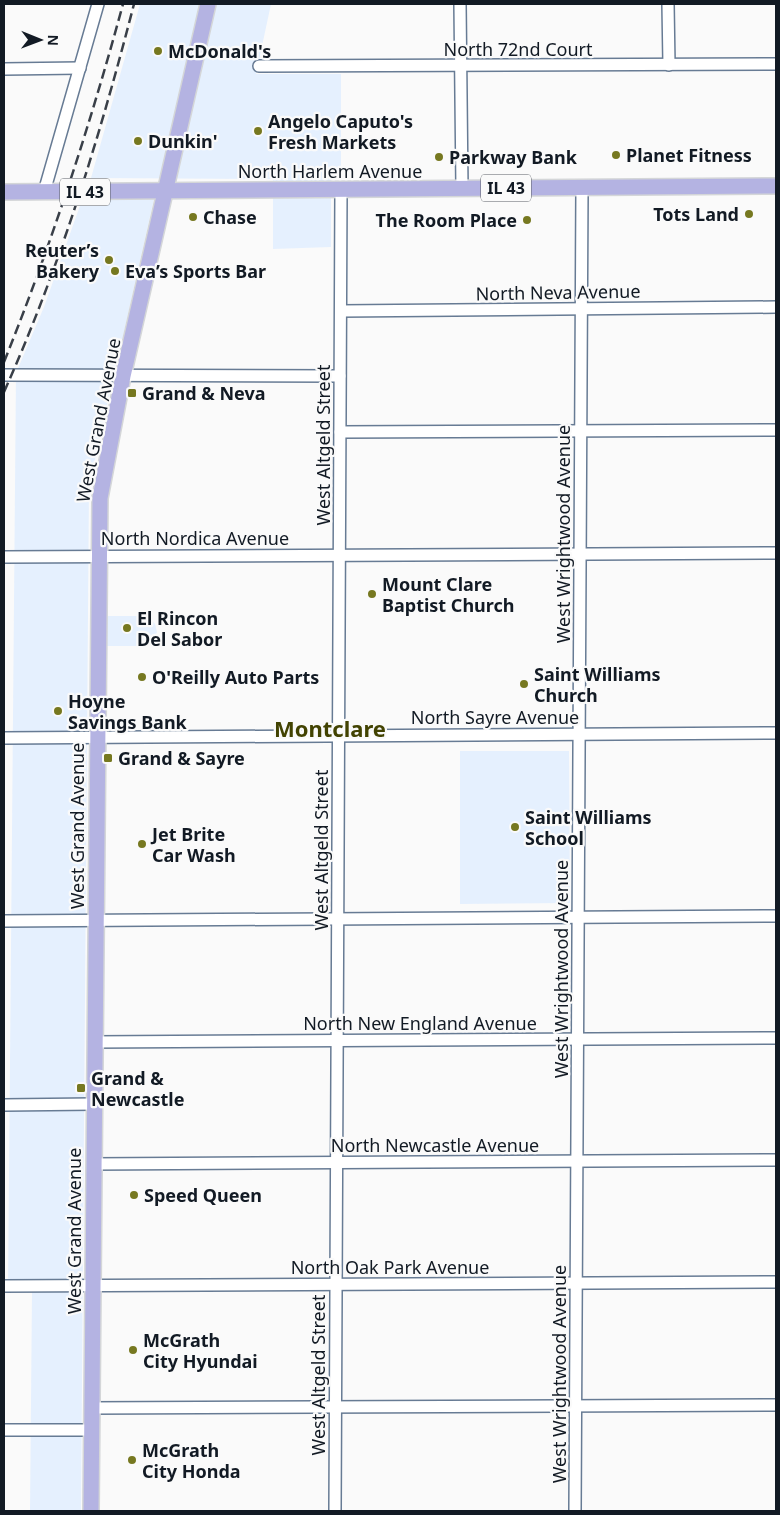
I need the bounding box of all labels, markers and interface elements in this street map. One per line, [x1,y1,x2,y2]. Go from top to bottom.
north arrow [15,15,65,65]
text: N [44,34,63,46]
street label: North 72nd Court [443,37,593,61]
place label: McDonald's [168,39,271,63]
marker: McDonald's [152,45,164,57]
place label: Angelo Caputo's Fresh Markets [268,109,413,154]
marker: Angelo Caputo's Fresh Markets [252,125,264,137]
place label: Dunkin' [148,129,217,153]
marker: Dunkin' [132,135,144,147]
place label: Planet Fitness [626,143,752,167]
place label: Parkway Bank [449,145,578,169]
marker: Planet Fitness [610,149,622,161]
marker: Parkway Bank [433,151,445,163]
street label: North Harlem Avenue [238,159,422,183]
road number: IL 43 [481,174,531,202]
road number: IL 43 [60,178,110,206]
place label: Tots Land [653,202,739,226]
place label: Chase [203,205,257,229]
place label: The Room Place [376,208,517,232]
marker: Tots Land [743,208,755,220]
marker: Chase [187,211,199,223]
marker: The Room Place [521,214,533,226]
place label: Reuter’s Bakery [25,238,100,283]
marker: Reuter’s Bakery [103,254,115,266]
place label: Eva’s Sports Bar [125,259,266,283]
marker: Eva’s Sports Bar [109,265,121,277]
street label: North Neva Avenue [475,279,641,305]
street label: West Grand Avenue [70,336,126,504]
street label: West Altgeld Street [311,364,335,525]
place label: Grand & Neva [142,381,266,405]
marker: Grand & Neva [126,387,138,399]
street label: West Wrightwood Avenue [551,425,575,643]
street label: North Nordica Avenue [101,526,289,550]
place label: Mount Clare Baptist Church [382,572,514,617]
marker: Mount Clare Baptist Church [366,588,378,600]
place label: El Rincon Del Sabor [137,606,222,651]
marker: El Rincon Del Sabor [121,622,133,634]
place label: Saint Williams Church [534,662,661,707]
place label: O'Reilly Auto Parts [152,665,319,689]
marker: O'Reilly Auto Parts [136,671,148,683]
marker: Saint Williams Church [518,678,530,690]
place label: Hoyne Savings Bank [68,689,188,734]
marker: Hoyne Savings Bank [52,705,64,717]
street label: North Sayre Avenue [411,705,579,729]
district label: Montclare [274,713,386,743]
street label: West Grand Avenue [65,743,89,909]
place label: Grand & Sayre [118,746,245,770]
marker: Grand & Sayre [102,752,114,764]
street label: West Altgeld Street [309,769,333,930]
place label: Saint Williams School [525,805,652,850]
marker: Saint Williams School [509,821,521,833]
place label: Jet Brite Car Wash [150,822,236,867]
marker: Jet Brite Car Wash [136,838,148,850]
street label: West Wrightwood Avenue [549,860,573,1078]
street label: North New England Avenue [303,1011,537,1035]
place label: Grand & Newcastle [91,1066,184,1111]
marker: Grand & Newcastle [75,1082,87,1094]
street label: North Newcastle Avenue [331,1133,539,1157]
street label: West Grand Avenue [62,1148,86,1314]
place label: Speed Queen [144,1183,262,1207]
marker: Speed Queen [128,1189,140,1201]
street label: North Oak Park Avenue [291,1255,489,1279]
street label: West Wrightwood Avenue [547,1265,571,1483]
street label: West Altgeld Street [306,1294,330,1455]
place label: McGrath City Hyundai [143,1328,258,1373]
marker: McGrath City Hyundai [127,1344,139,1356]
place label: McGrath City Honda [142,1438,241,1483]
marker: McGrath City Honda [126,1454,138,1466]

